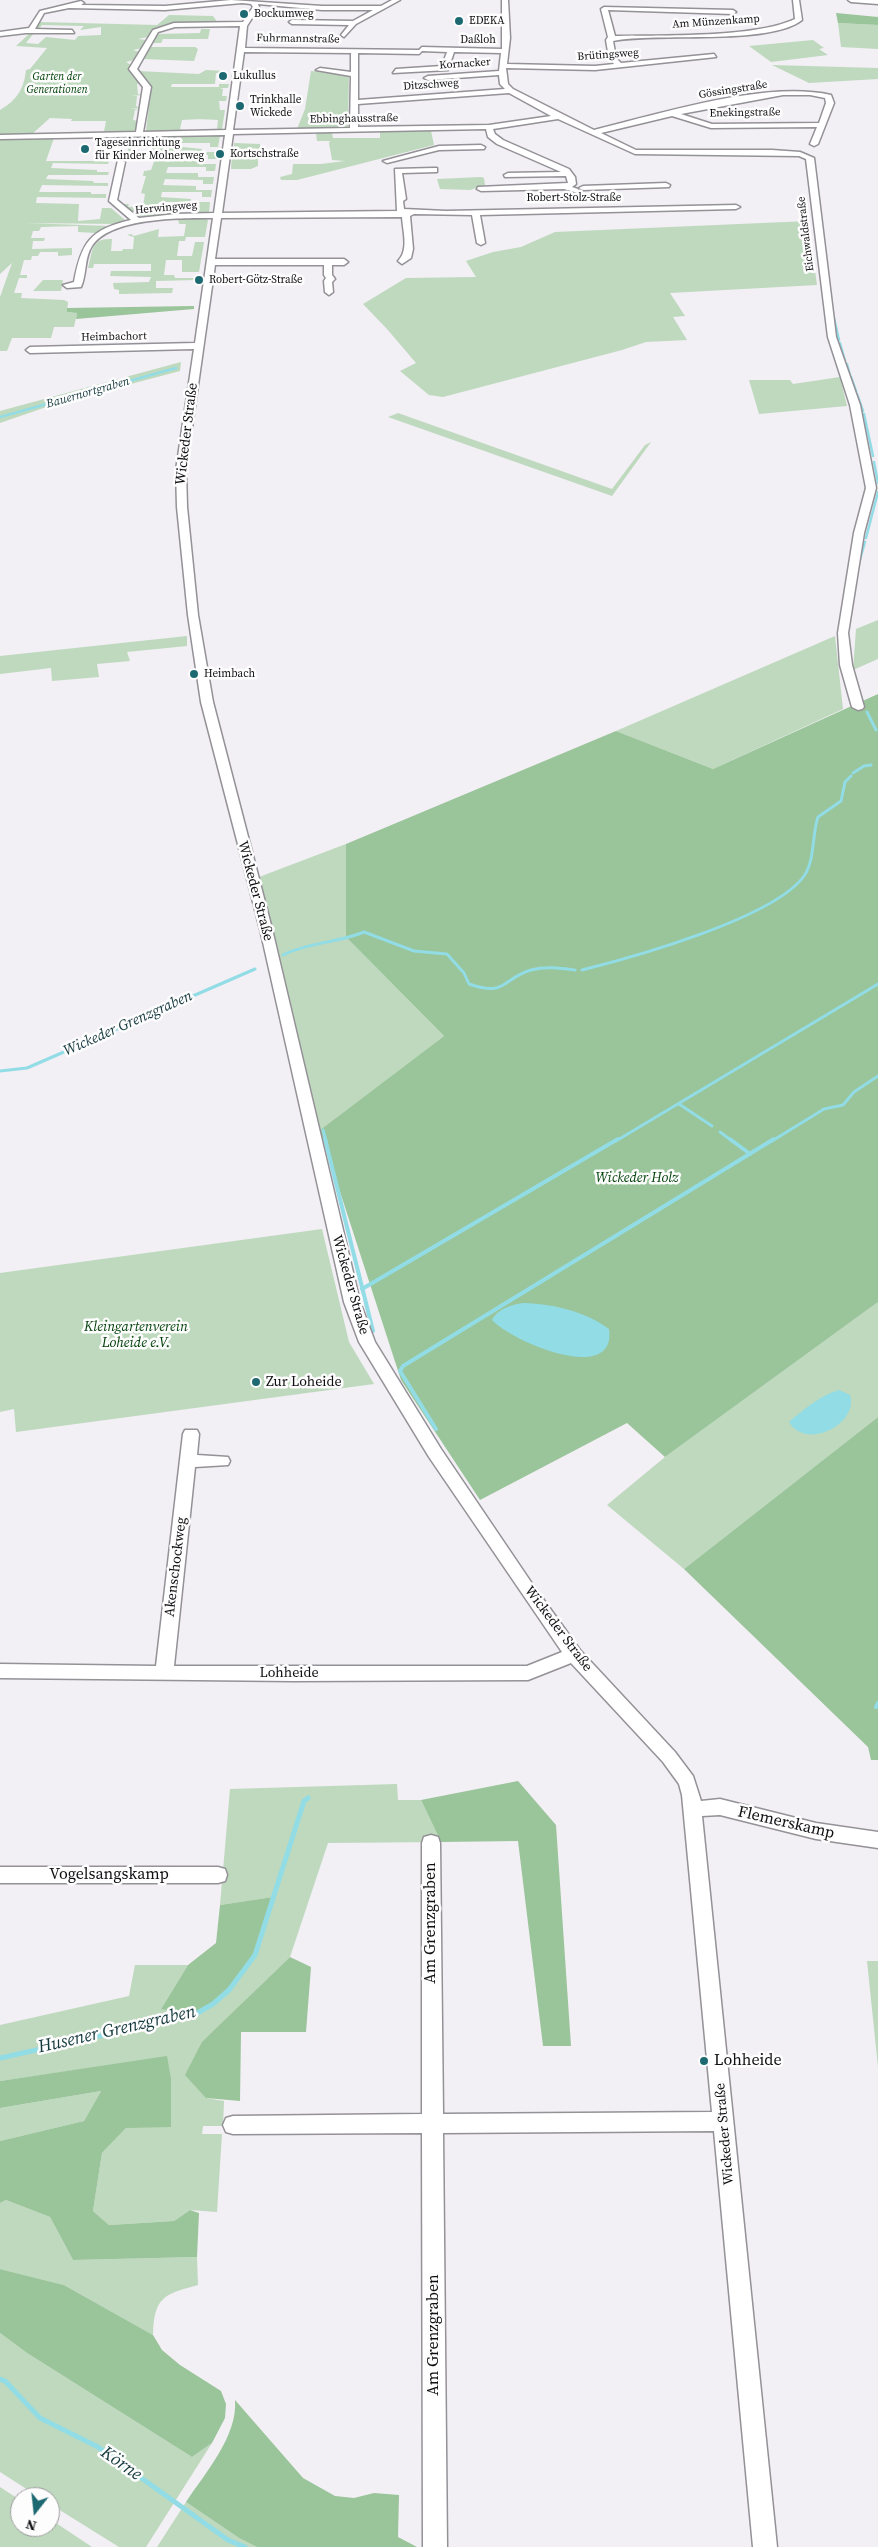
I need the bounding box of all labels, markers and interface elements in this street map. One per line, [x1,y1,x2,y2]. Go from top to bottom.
place label: Bockumweg [254,7,314,21]
marker: Bockumweg [238,8,250,20]
street label: Am Münzenkamp [672,12,760,32]
place label: EDEKA [469,14,504,28]
marker: EDEKA [453,15,465,27]
street label: Fuhrmannstraße [256,32,340,46]
street label: Daßloh [460,33,496,47]
street label: Brütingsweg [577,46,639,64]
street label: Kornacker [439,56,491,72]
place label: Lukullus [233,69,276,83]
park label: Garten der Generationen [26,70,88,96]
marker: Lukullus [217,70,229,82]
street label: Ditzschweg [403,76,459,94]
street label: Gössingstraße [698,78,768,102]
place label: Trinkhalle Wickede [250,93,301,119]
marker: Trinkhalle Wickede [234,100,246,112]
street label: Enekingstraße [709,106,781,120]
street label: Ebbinghausstraße [310,112,398,126]
place label: Tageseinrichtung für Kinder Molnerweg [95,136,204,162]
marker: Tageseinrichtung für Kinder Molnerweg [79,143,91,155]
place label: Kortschstraße [230,147,299,161]
marker: Kortschstraße [214,148,226,160]
street label: Robert-Stolz-Straße [527,191,621,205]
street label: Eichwaldstraße [795,196,817,272]
street label: Herwingweg [134,199,198,217]
place label: Robert-Götz-Straße [209,273,303,287]
marker: Robert-Götz-Straße [193,274,205,286]
street label: Heimbachort [81,330,147,344]
water label: Bauernortgraben [45,374,131,412]
street label: Wickeder Straße [172,382,202,486]
place label: Heimbach [204,667,255,681]
marker: Heimbach [188,668,200,680]
street label: Wickeder Straße [234,839,276,943]
water label: Wickeder Grenzgraben [61,987,195,1061]
park label: Wickeder Holz [595,1170,679,1186]
street label: Wickeder Straße [328,1233,372,1337]
park label: Kleingartenverein Loheide e.V. [84,1319,188,1351]
place label: Zur Loheide [266,1374,342,1390]
marker: Zur Loheide [250,1376,262,1388]
street label: Akenschockweg [162,1516,190,1618]
street label: Wickeder Straße [520,1583,596,1675]
street label: Lohheide [259,1665,319,1681]
street label: Flemerskamp [736,1803,836,1843]
street label: Am Grenzgraben [421,1862,441,1984]
street label: Vogelsangskamp [49,1865,169,1885]
water label: Husener Grenzgraben [36,2001,198,2059]
place label: Lohheide [714,2051,782,2071]
marker: Lohheide [698,2055,710,2067]
street label: Wickeder Straße [712,2082,738,2186]
street label: Am Grenzgraben [424,2274,444,2396]
water label: Körne [96,2442,146,2486]
north arrow [10,2487,60,2537]
text: N [23,2514,39,2536]

